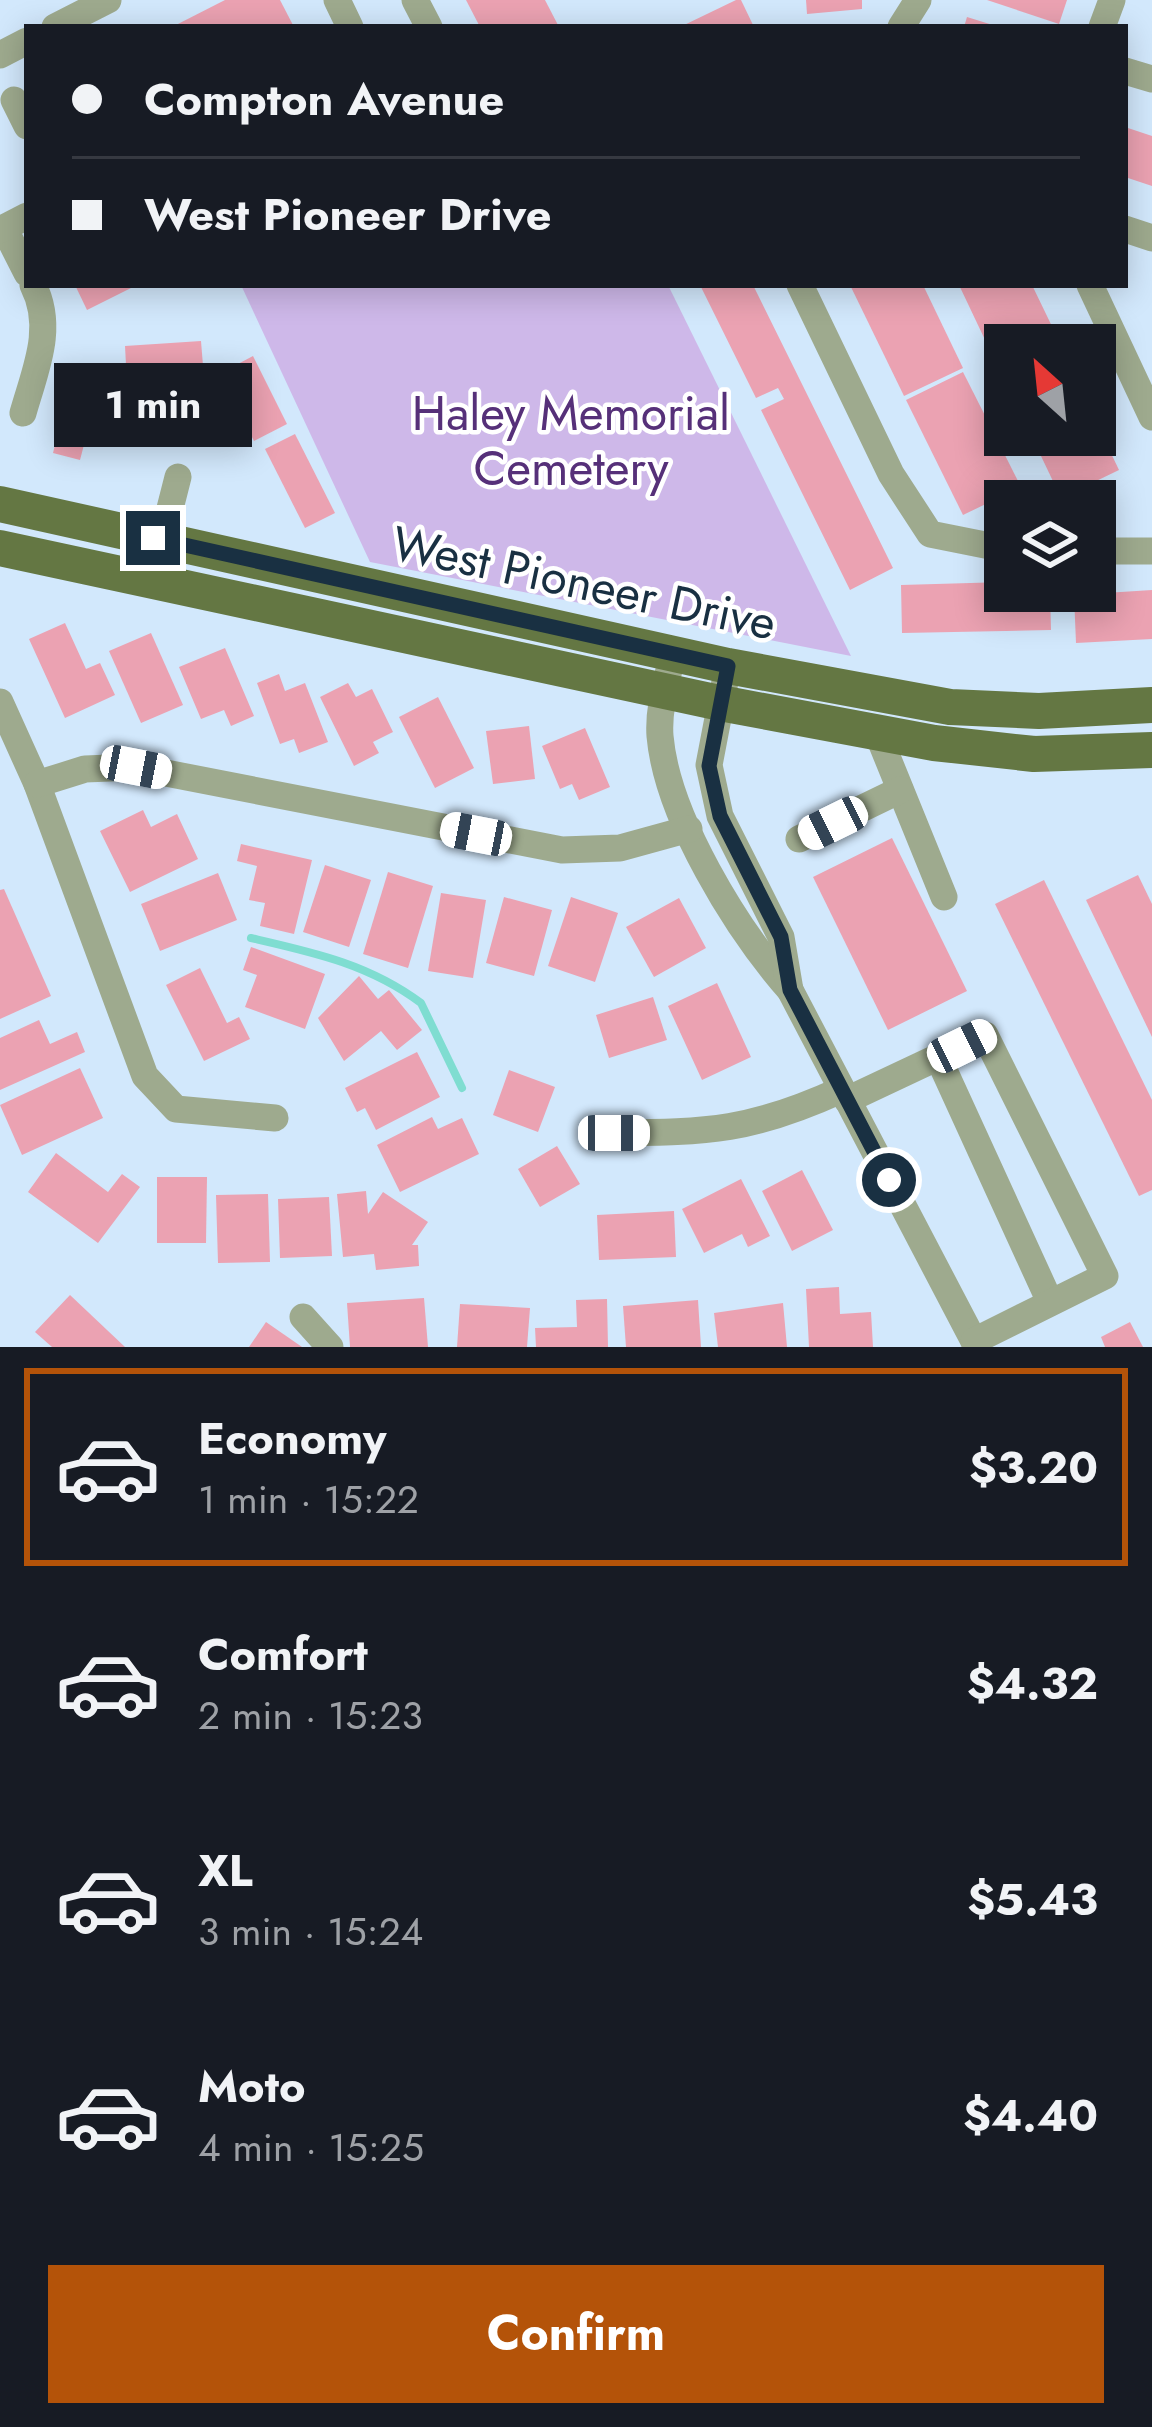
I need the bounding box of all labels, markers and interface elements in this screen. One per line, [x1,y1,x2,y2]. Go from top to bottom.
text: Compton Avenue [144,67,504,132]
text: West Pioneer Drive [144,182,552,247]
north arrow [984,324,1116,456]
map controls [984,324,1116,612]
callout: 1 min [54,364,252,448]
text: 1 min [105,376,201,433]
park label: Haley Memorial Cemetery [412,379,730,503]
button: layers [984,480,1116,612]
street label: West Pioneer Drive [386,509,782,657]
route end [126,511,180,565]
car [97,742,175,792]
car [793,791,873,855]
car [437,809,515,859]
car [922,1014,1002,1078]
car [578,1115,650,1151]
route start [862,1153,916,1207]
text: Economy [198,1406,386,1471]
icon: car [54,1413,162,1521]
text: $3.20 [969,1435,1098,1500]
text: 1 min · 15:22 [198,1471,419,1528]
text: Comfort [198,1622,368,1687]
icon: car [54,1629,162,1737]
text: $4.32 [967,1651,1098,1716]
text: 2 min · 15:23 [198,1687,423,1744]
text: XL [198,1838,253,1903]
icon: car [54,1845,162,1953]
text: $5.43 [967,1867,1098,1932]
text: 3 min · 15:24 [198,1903,423,1960]
text: Moto [198,2054,306,2119]
icon: car [54,2061,162,2169]
text: $4.40 [963,2083,1098,2148]
text: 4 min · 15:25 [198,2119,424,2176]
button: Confirm [48,2265,1104,2403]

